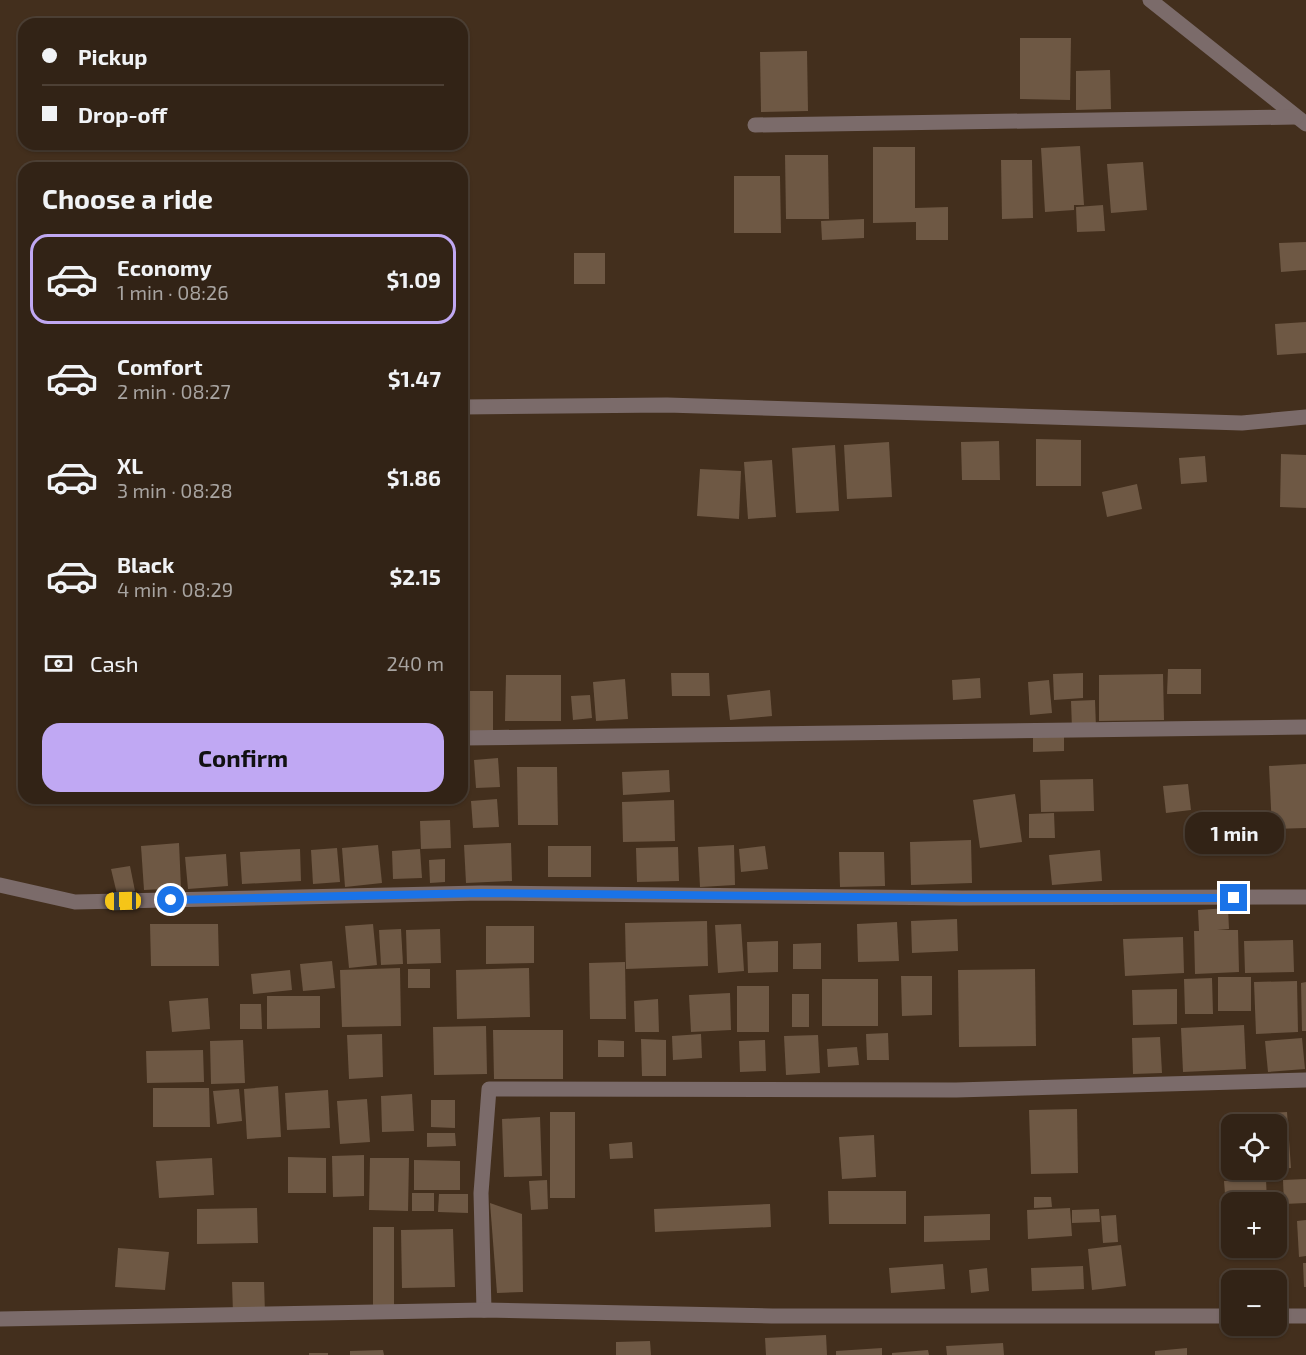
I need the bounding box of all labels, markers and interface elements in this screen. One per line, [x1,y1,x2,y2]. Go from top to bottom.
text: Pickup [78,43,147,69]
text: Drop-off [78,101,167,127]
text: Choose a ride [42,182,213,214]
icon: car [45,252,99,306]
text: Economy [117,254,212,280]
text: $1.09 [387,266,441,292]
text: 1 min · 08:26 [117,280,229,304]
icon: car [45,351,99,405]
text: Comfort [117,353,202,379]
text: $1.47 [388,365,441,391]
text: 2 min · 08:27 [117,379,231,403]
icon: car [45,450,99,504]
text: XL [117,452,143,478]
text: $1.86 [387,464,441,490]
text: 3 min · 08:28 [117,478,233,502]
icon: car [45,549,99,603]
text: Black [117,551,174,577]
text: $2.15 [389,563,441,589]
text: 4 min · 08:29 [117,577,233,601]
icon: cash [42,647,75,680]
text: Cash [90,650,139,676]
text: 240 m [386,651,444,675]
button: Confirm [42,723,444,792]
callout: 1 min [1184,811,1284,853]
text: 1 min [1210,821,1259,845]
route end [1220,884,1247,911]
route start [157,886,184,913]
car [105,892,141,910]
map controls [1221,1114,1287,1336]
button: locate [1221,1114,1287,1180]
button: + [1221,1192,1287,1258]
button: − [1221,1270,1287,1336]

